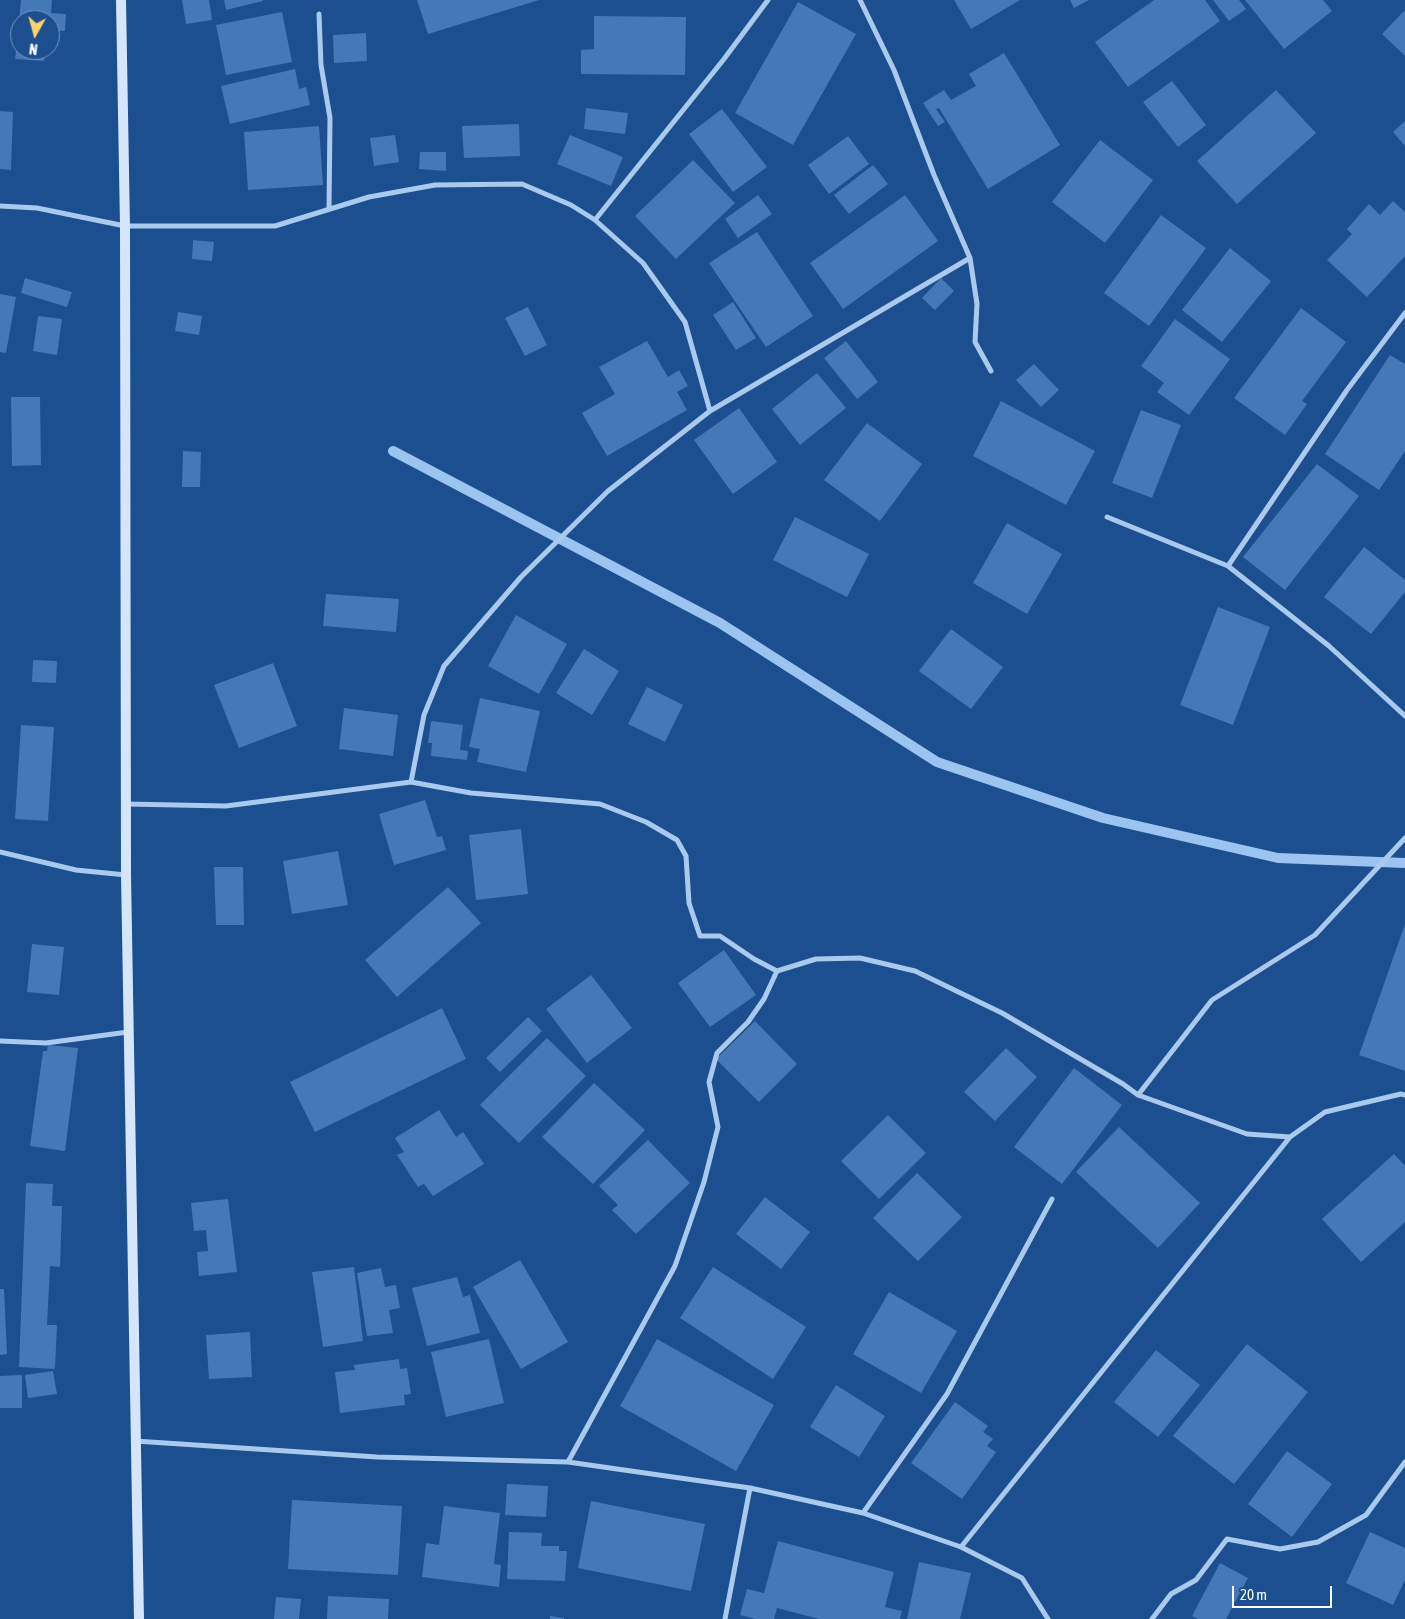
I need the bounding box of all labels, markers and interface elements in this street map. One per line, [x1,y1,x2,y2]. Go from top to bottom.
north arrow [10,10,60,60]
text: N [28,40,38,57]
scale bar [1235,1576,1335,1608]
text: 20 m [1240,1586,1267,1603]

